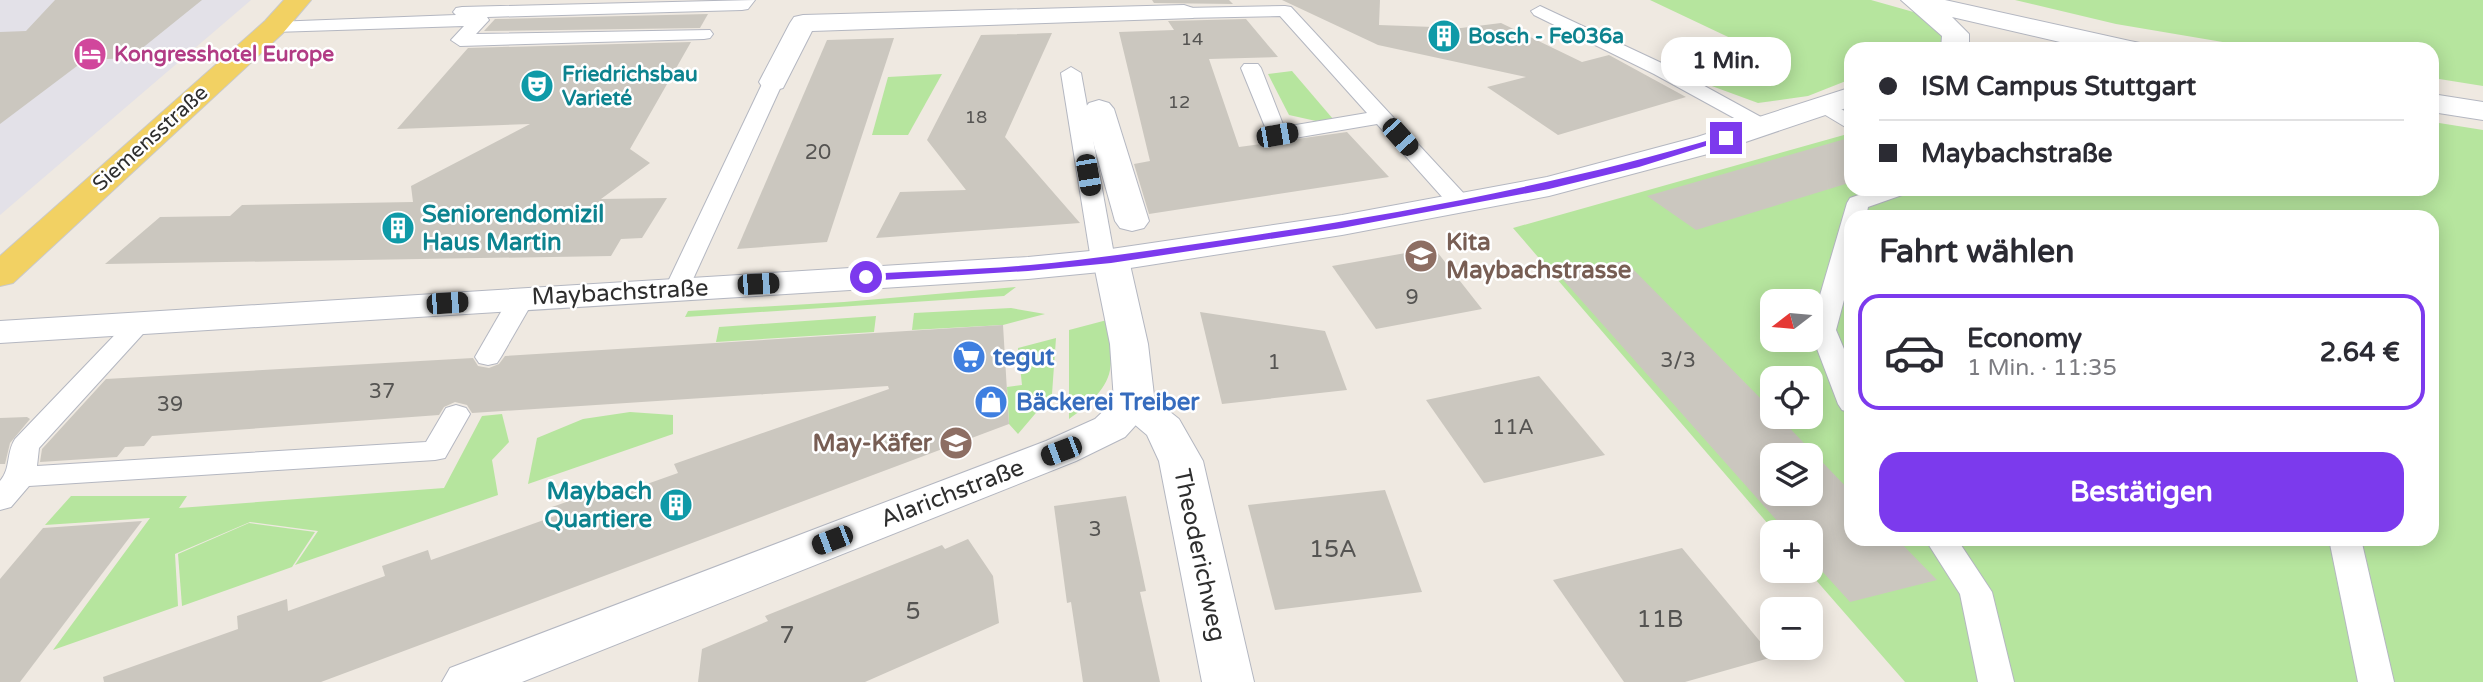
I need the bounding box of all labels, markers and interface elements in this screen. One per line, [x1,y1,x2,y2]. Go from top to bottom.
building icon: Bosch - Fe036a [1425,17,1463,55]
place label: Bosch - Fe036a [1468,24,1624,49]
house number: 14 [1181,28,1203,50]
hotel icon: Kongresshotel Europe [71,35,109,73]
callout: 1 Min. [1661,37,1791,86]
place label: Kongresshotel Europe [114,42,334,67]
text: 1 Min. [1692,47,1760,75]
place label: Friedrichsbau Varieté [562,62,698,111]
theatre icon: Friedrichsbau Varieté [518,67,556,105]
text: ISM Campus Stuttgart [1921,71,2196,102]
street label: Siemensstraße [88,80,213,197]
house number: 12 [1168,91,1190,113]
house number: 18 [965,106,987,128]
car [1379,114,1422,160]
car [1255,121,1300,149]
route end [1710,122,1742,154]
text: Maybachstraße [1921,138,2113,169]
house number: 20 [805,140,831,165]
car [1075,152,1102,198]
place label: Seniorendomizil Haus Martin [422,200,604,257]
building icon: Seniorendomizil Haus Martin [379,209,417,247]
place label: Kita Maybachstrasse [1446,228,1632,285]
text: Fahrt wählen [1879,233,2075,271]
school or university icon: Kita Maybachstrasse [1402,237,1440,275]
route start [850,261,882,293]
car [737,272,780,296]
street label: Maybachstraße [531,273,709,312]
house number: 9 [1405,285,1419,310]
north arrow [1760,289,1824,352]
map controls [1760,289,1823,660]
car [426,291,469,315]
icon: car [1883,321,1946,384]
text: Economy [1967,323,2082,354]
text: 2.64 € [2320,337,2400,368]
supermarket icon: tegut [950,338,988,376]
place label: tegut [993,343,1055,372]
house number: 3/3 [1660,348,1696,373]
house number: 1 [1267,350,1281,375]
text: 1 Min. · 11:35 [1967,354,2117,382]
button: locate [1760,366,1823,429]
house number: 37 [369,379,395,404]
shop icon: Bäckerei Treiber [972,383,1010,421]
place label: Bäckerei Treiber [1016,388,1200,417]
house number: 39 [157,392,183,417]
house number: 11A [1492,415,1534,440]
school or university icon: May-Käfer [937,424,975,462]
place label: May-Käfer [813,429,933,458]
car [1038,434,1085,468]
button: layers [1760,443,1823,506]
button: Bestätigen [1879,452,2404,532]
street label: Alarichstraße [876,453,1028,534]
street label: Theoderichweg [1167,466,1232,644]
place label: Maybach Quartiere [544,477,652,534]
building icon: Maybach Quartiere [657,486,695,524]
house number: 3 [1088,517,1102,542]
button: + [1760,520,1823,583]
car [809,523,856,557]
house number: 15A [1309,535,1357,564]
house number: 5 [905,597,921,626]
button: − [1760,597,1823,660]
house number: 11B [1637,605,1683,634]
house number: 7 [779,621,795,650]

